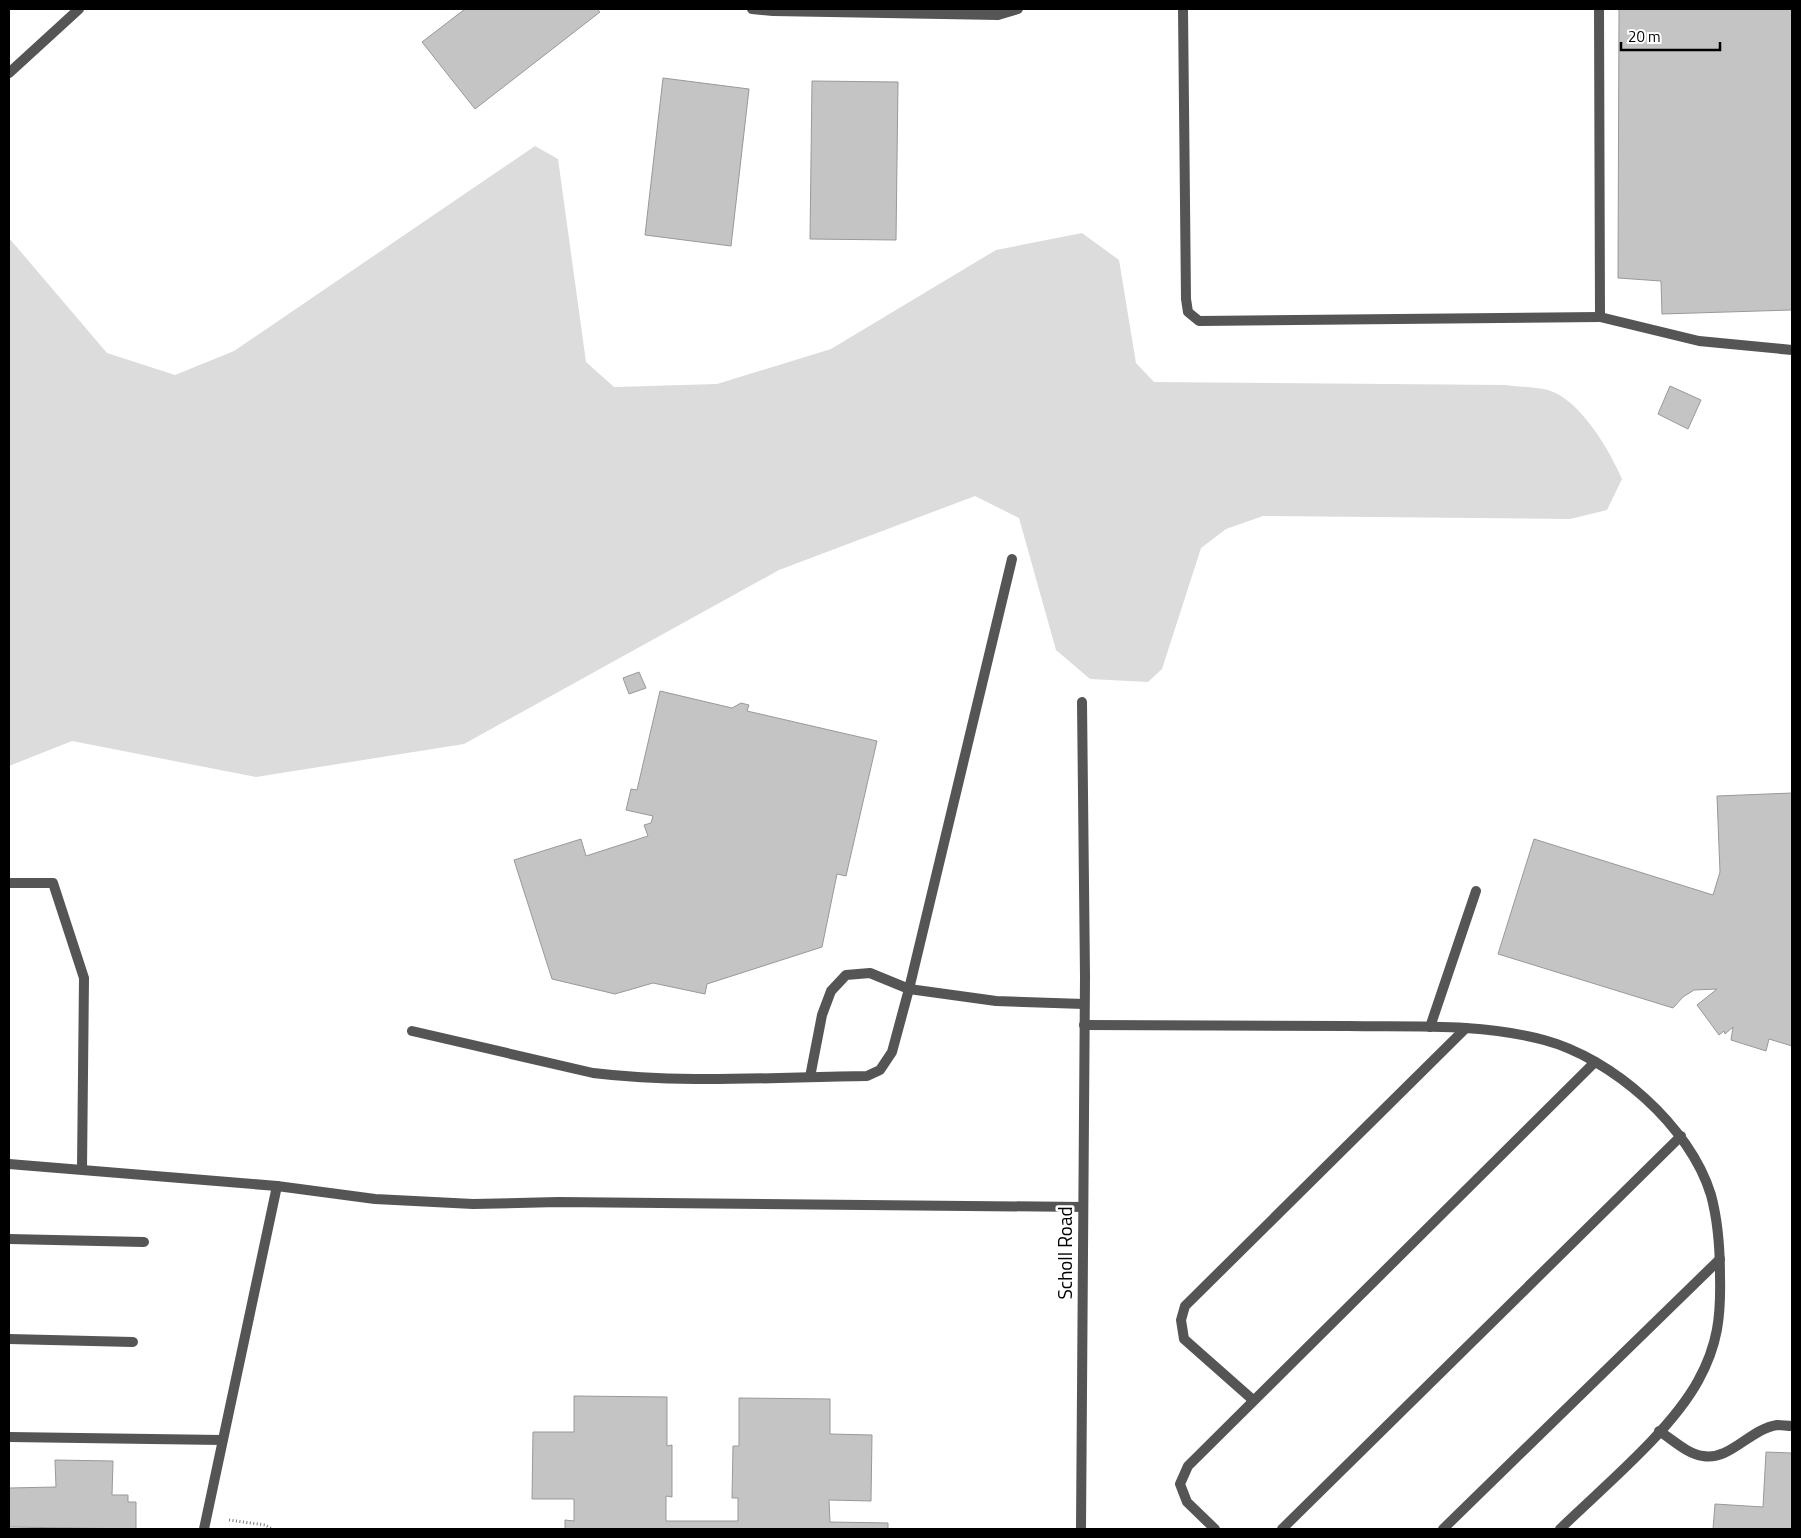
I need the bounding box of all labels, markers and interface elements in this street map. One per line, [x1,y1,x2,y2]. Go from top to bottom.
scale bar [1621,20,1720,52]
text: 20 m [1628,25,1661,48]
street label: Scholl Road [1050,1207,1079,1299]

